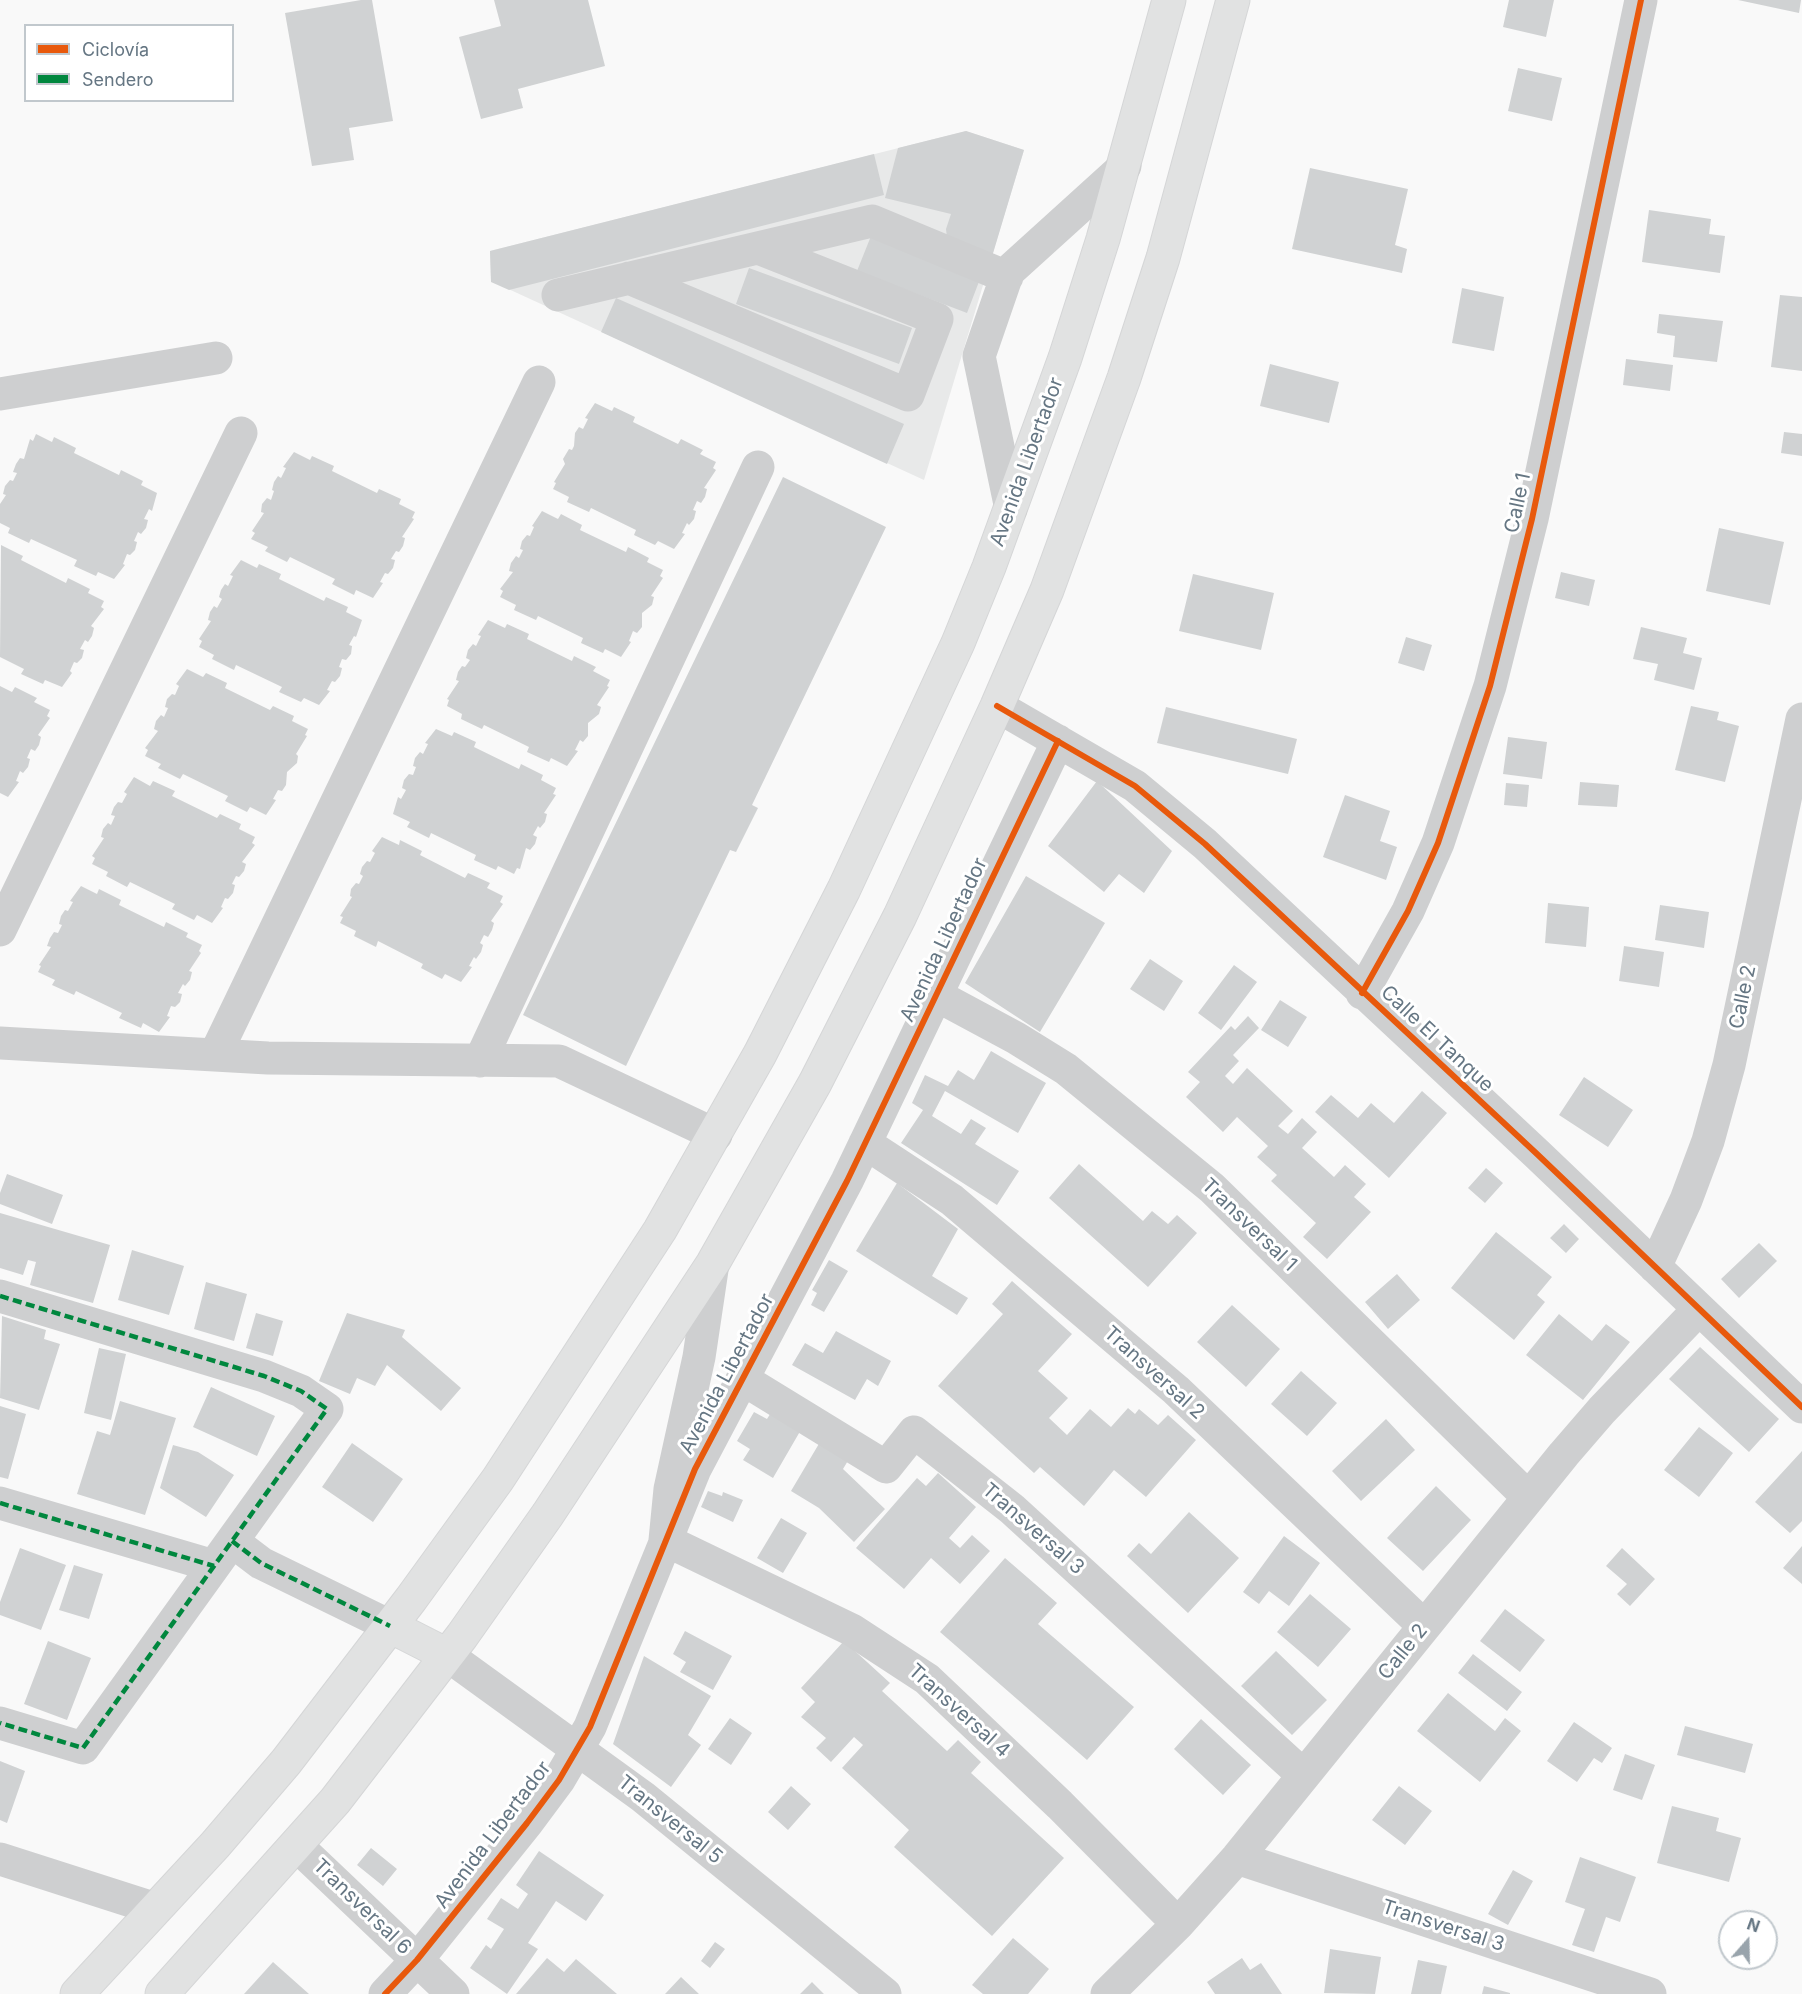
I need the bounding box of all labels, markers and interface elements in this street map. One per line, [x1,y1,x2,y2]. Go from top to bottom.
legend [24,24,234,102]
text: Ciclovía [82,39,149,60]
text: Sendero [82,69,153,90]
street label: Avenida Libertador [985,374,1069,550]
street label: Calle 1 [1500,471,1536,535]
street label: Avenida Libertador [895,854,993,1026]
street label: Calle 2 [1725,963,1761,1031]
street label: Calle El Tanque [1376,981,1498,1097]
street label: Transversal 1 [1196,1174,1302,1276]
street label: Avenida Libertador [675,1290,779,1458]
street label: Transversal 2 [1099,1321,1209,1425]
street label: Transversal 3 [977,1478,1089,1580]
street label: Calle 2 [1373,1619,1433,1685]
street label: Transversal 4 [903,1659,1015,1763]
street label: Avenida Libertador [430,1757,556,1913]
street label: Transversal 5 [613,1771,727,1869]
street label: Transversal 6 [308,1854,416,1960]
street label: Transversal 3 [1379,1895,1507,1957]
north arrow [1718,1910,1778,1970]
text: N [1744,1913,1763,1936]

